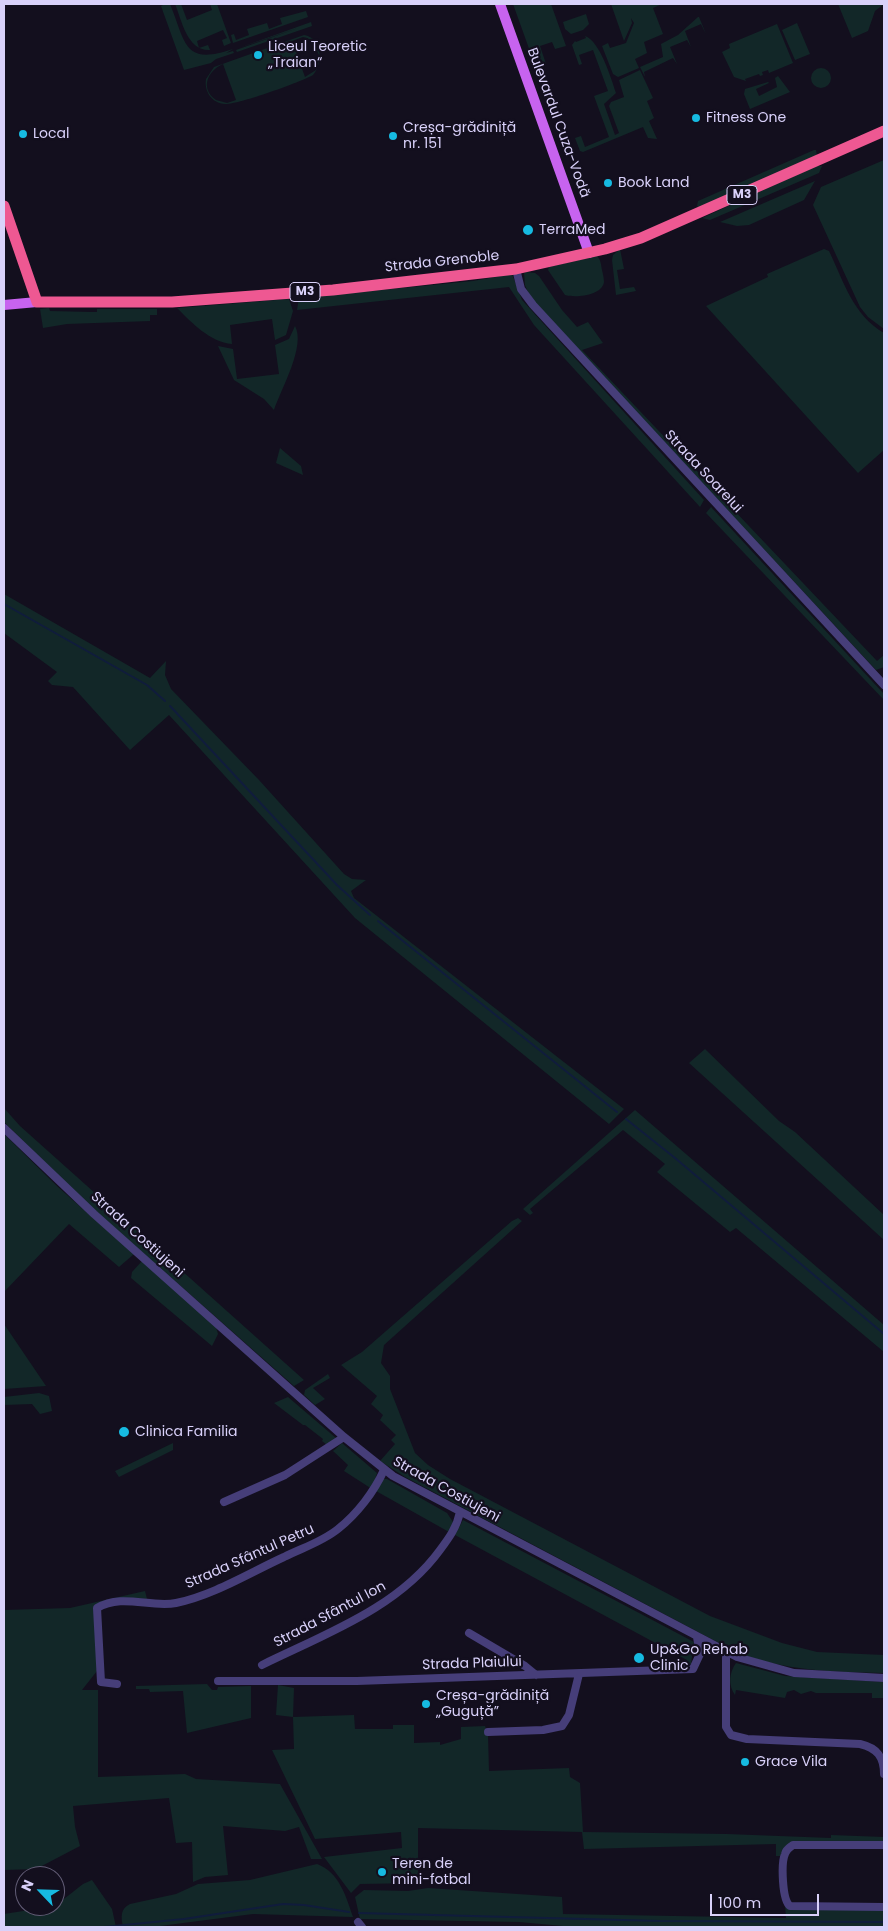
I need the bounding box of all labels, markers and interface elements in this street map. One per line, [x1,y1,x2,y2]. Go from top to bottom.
place label: Liceul Teoretic „Traian“ [268,39,367,72]
street label: Bulevardul Cuza-Vodă [523,46,593,200]
marker: Liceul Teoretic „Traian“ [252,49,264,61]
place label: Fitness One [706,110,786,126]
marker: Fitness One [690,112,702,124]
place label: Creșa-grădiniță nr. 151 [403,120,516,152]
place label: Local [33,126,69,142]
marker: Local [17,128,29,140]
marker: Creșa-grădiniță nr. 151 [387,130,399,142]
place label: Book Land [618,175,689,191]
marker: Book Land [602,177,614,189]
road number: M3 [727,186,757,204]
place label: TerraMed [539,222,605,238]
marker: TerraMed [521,223,535,237]
street label: Strada Grenoble [384,248,500,276]
road number: M3 [290,282,320,302]
street label: Strada Soarelui [660,427,746,517]
street label: Strada Costiujeni [87,1189,187,1281]
place label: Clinica Familia [135,1424,238,1440]
marker: Clinica Familia [117,1425,131,1439]
street label: Strada Costiujeni [390,1454,502,1526]
street label: Strada Sfântul Petru [183,1521,317,1593]
street label: Strada Sfântul Ion [271,1578,389,1652]
place label: Up&Go Rehab Clinic [650,1642,748,1674]
marker: Up&Go Rehab Clinic [632,1651,646,1665]
street label: Strada Plaiului [422,1654,522,1674]
place label: Creșa-grădiniță „Guguță” [436,1688,549,1720]
marker: Creșa-grădiniță „Guguță” [420,1698,432,1710]
place label: Grace Vila [755,1754,827,1770]
marker: Grace Vila [739,1756,751,1768]
place label: Teren de mini-fotbal [392,1856,471,1888]
north arrow [15,1866,65,1916]
marker: Teren de mini-fotbal [376,1866,388,1878]
text: N [16,1876,38,1894]
scale bar [713,1884,822,1916]
text: 100 m [718,1892,761,1913]

